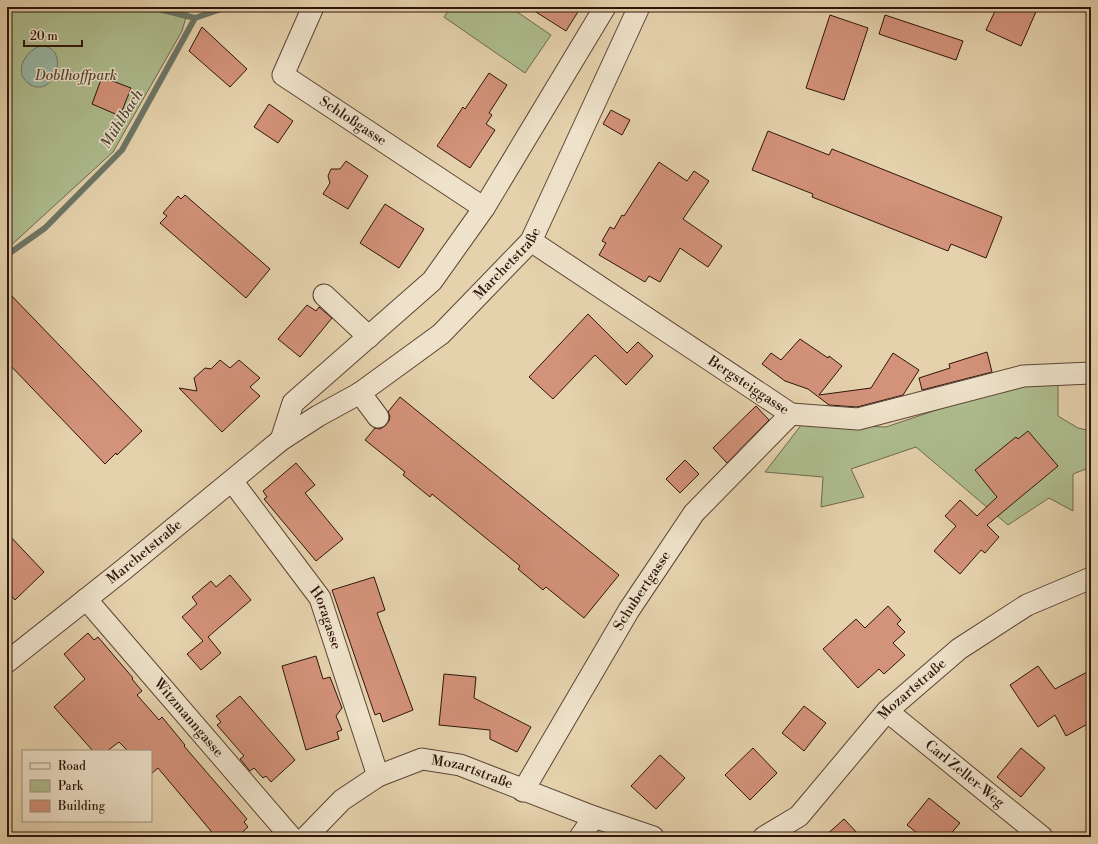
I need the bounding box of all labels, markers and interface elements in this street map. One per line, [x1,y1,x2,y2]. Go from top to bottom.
scale bar [24,22,82,48]
text: 20 m [30,29,58,44]
park label: Doblhoffpark [34,67,117,85]
water label: Mühlbach [96,85,148,152]
street label: Schloßgasse [316,92,390,150]
street label: Marchetstraße [470,225,545,304]
street label: Bergsteiggasse [703,352,792,419]
street label: Marchetstraße [103,516,186,588]
street label: Schubertgasse [610,548,675,634]
street label: Horagasse [305,583,345,652]
street label: Mozartstraße [874,655,950,724]
street label: Witzmanngasse [149,674,227,761]
street label: Carl Zeller-Weg [921,736,1009,812]
legend [22,750,152,822]
street label: Mozartstraße [430,752,515,794]
text: Road [58,759,86,774]
text: Park [58,779,84,794]
text: Building [57,799,106,814]

